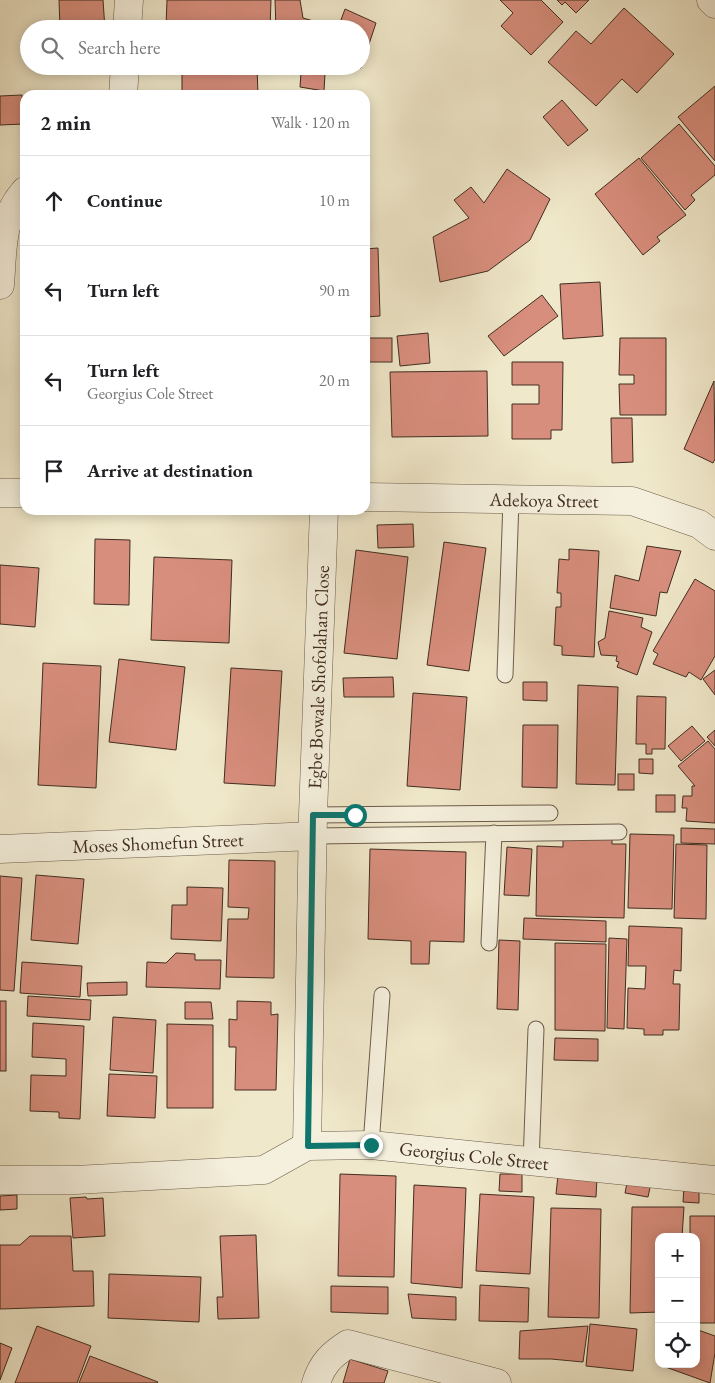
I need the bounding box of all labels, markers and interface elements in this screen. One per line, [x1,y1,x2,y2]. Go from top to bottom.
search box [20,20,370,75]
icon: search [38,34,66,62]
text: Search here [78,35,160,60]
text: 2 min [40,109,91,136]
text: Walk · 120 m [271,112,350,133]
icon: ahead [40,187,68,215]
text: Continue [87,188,162,213]
text: 10 m [319,190,350,211]
icon: left [40,277,68,305]
text: Turn left [87,278,159,303]
text: 90 m [319,280,350,301]
text: Turn left [87,358,159,383]
icon: left [40,367,68,395]
text: 20 m [319,370,350,391]
text: Georgius Cole Street [87,383,213,404]
icon: arrive [40,457,68,485]
text: Arrive at destination [87,458,253,483]
street label: Adekoya Street [488,486,599,513]
street label: Egbe Bowale Shofolahan Close [301,565,334,789]
route start [344,804,367,827]
street label: Moses Shomefun Street [72,826,244,859]
route end [360,1134,383,1157]
street label: Georgius Cole Street [398,1135,550,1176]
map controls [655,1233,700,1368]
button: + [655,1233,700,1278]
button: − [655,1278,700,1323]
button: locate [655,1323,700,1368]

